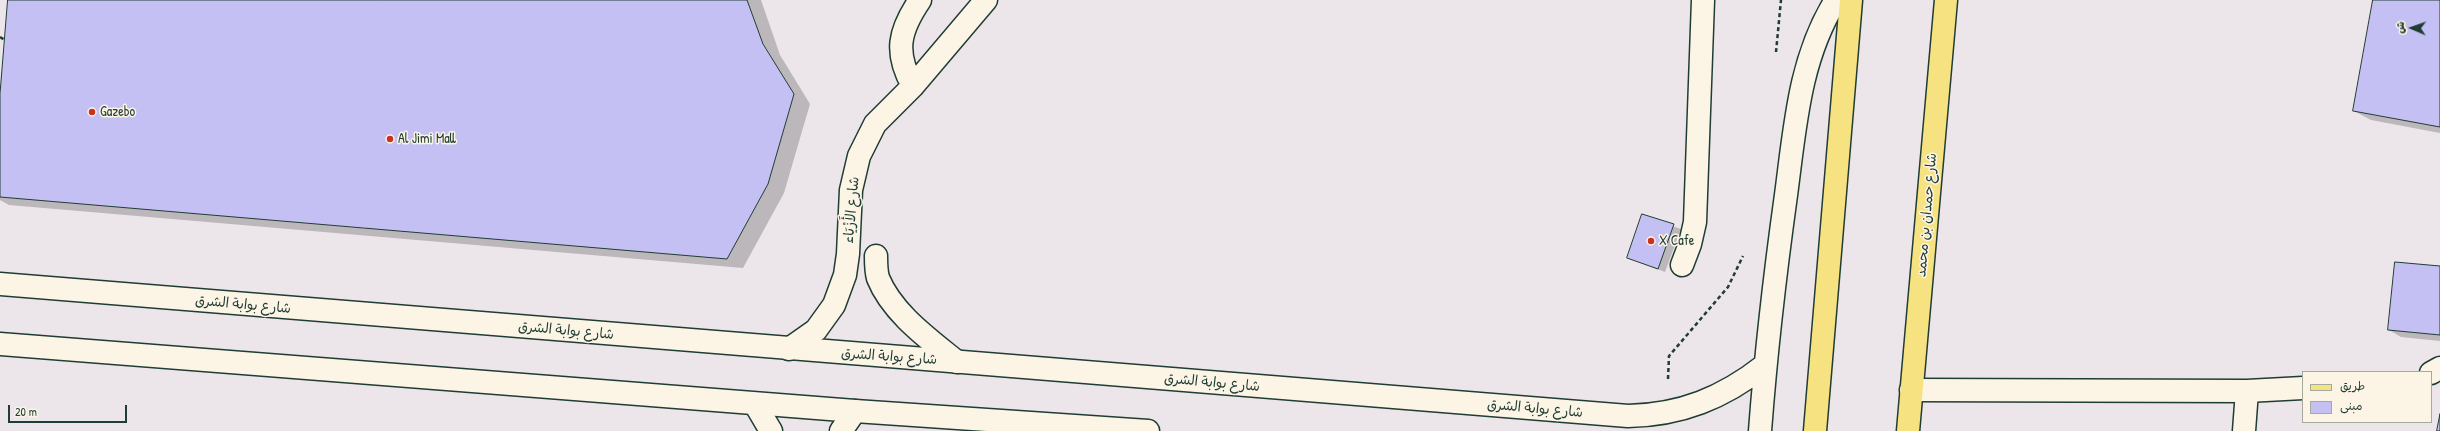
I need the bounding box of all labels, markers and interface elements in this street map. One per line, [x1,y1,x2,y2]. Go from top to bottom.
north arrow [2392,8,2432,48]
text: ش [2393,21,2407,34]
place label: Gazebo [100,104,135,120]
marker: Gazebo [87,107,97,117]
place label: Al Jimi Mall [398,131,456,147]
marker: Al Jimi Mall [385,134,395,144]
street label: شارع حمدان بن محمد [1913,152,1941,278]
street label: شارع الأَزْيَاء [841,176,863,244]
place label: X Cafe [1659,233,1694,249]
marker: X Cafe [1646,236,1656,246]
street label: شارع بوابة الشرق [194,292,292,318]
street label: شارع بوابة الشرق [517,318,615,344]
street label: شارع بوابة الشرق [840,345,938,369]
street label: شارع بوابة الشرق [1163,370,1261,396]
legend [2302,371,2432,423]
text: طريق [2340,377,2365,394]
street label: شارع بوابة الشرق [1486,396,1584,422]
scale bar [10,397,129,423]
text: مبنى [2340,397,2363,414]
text: 20 m [15,403,37,420]

